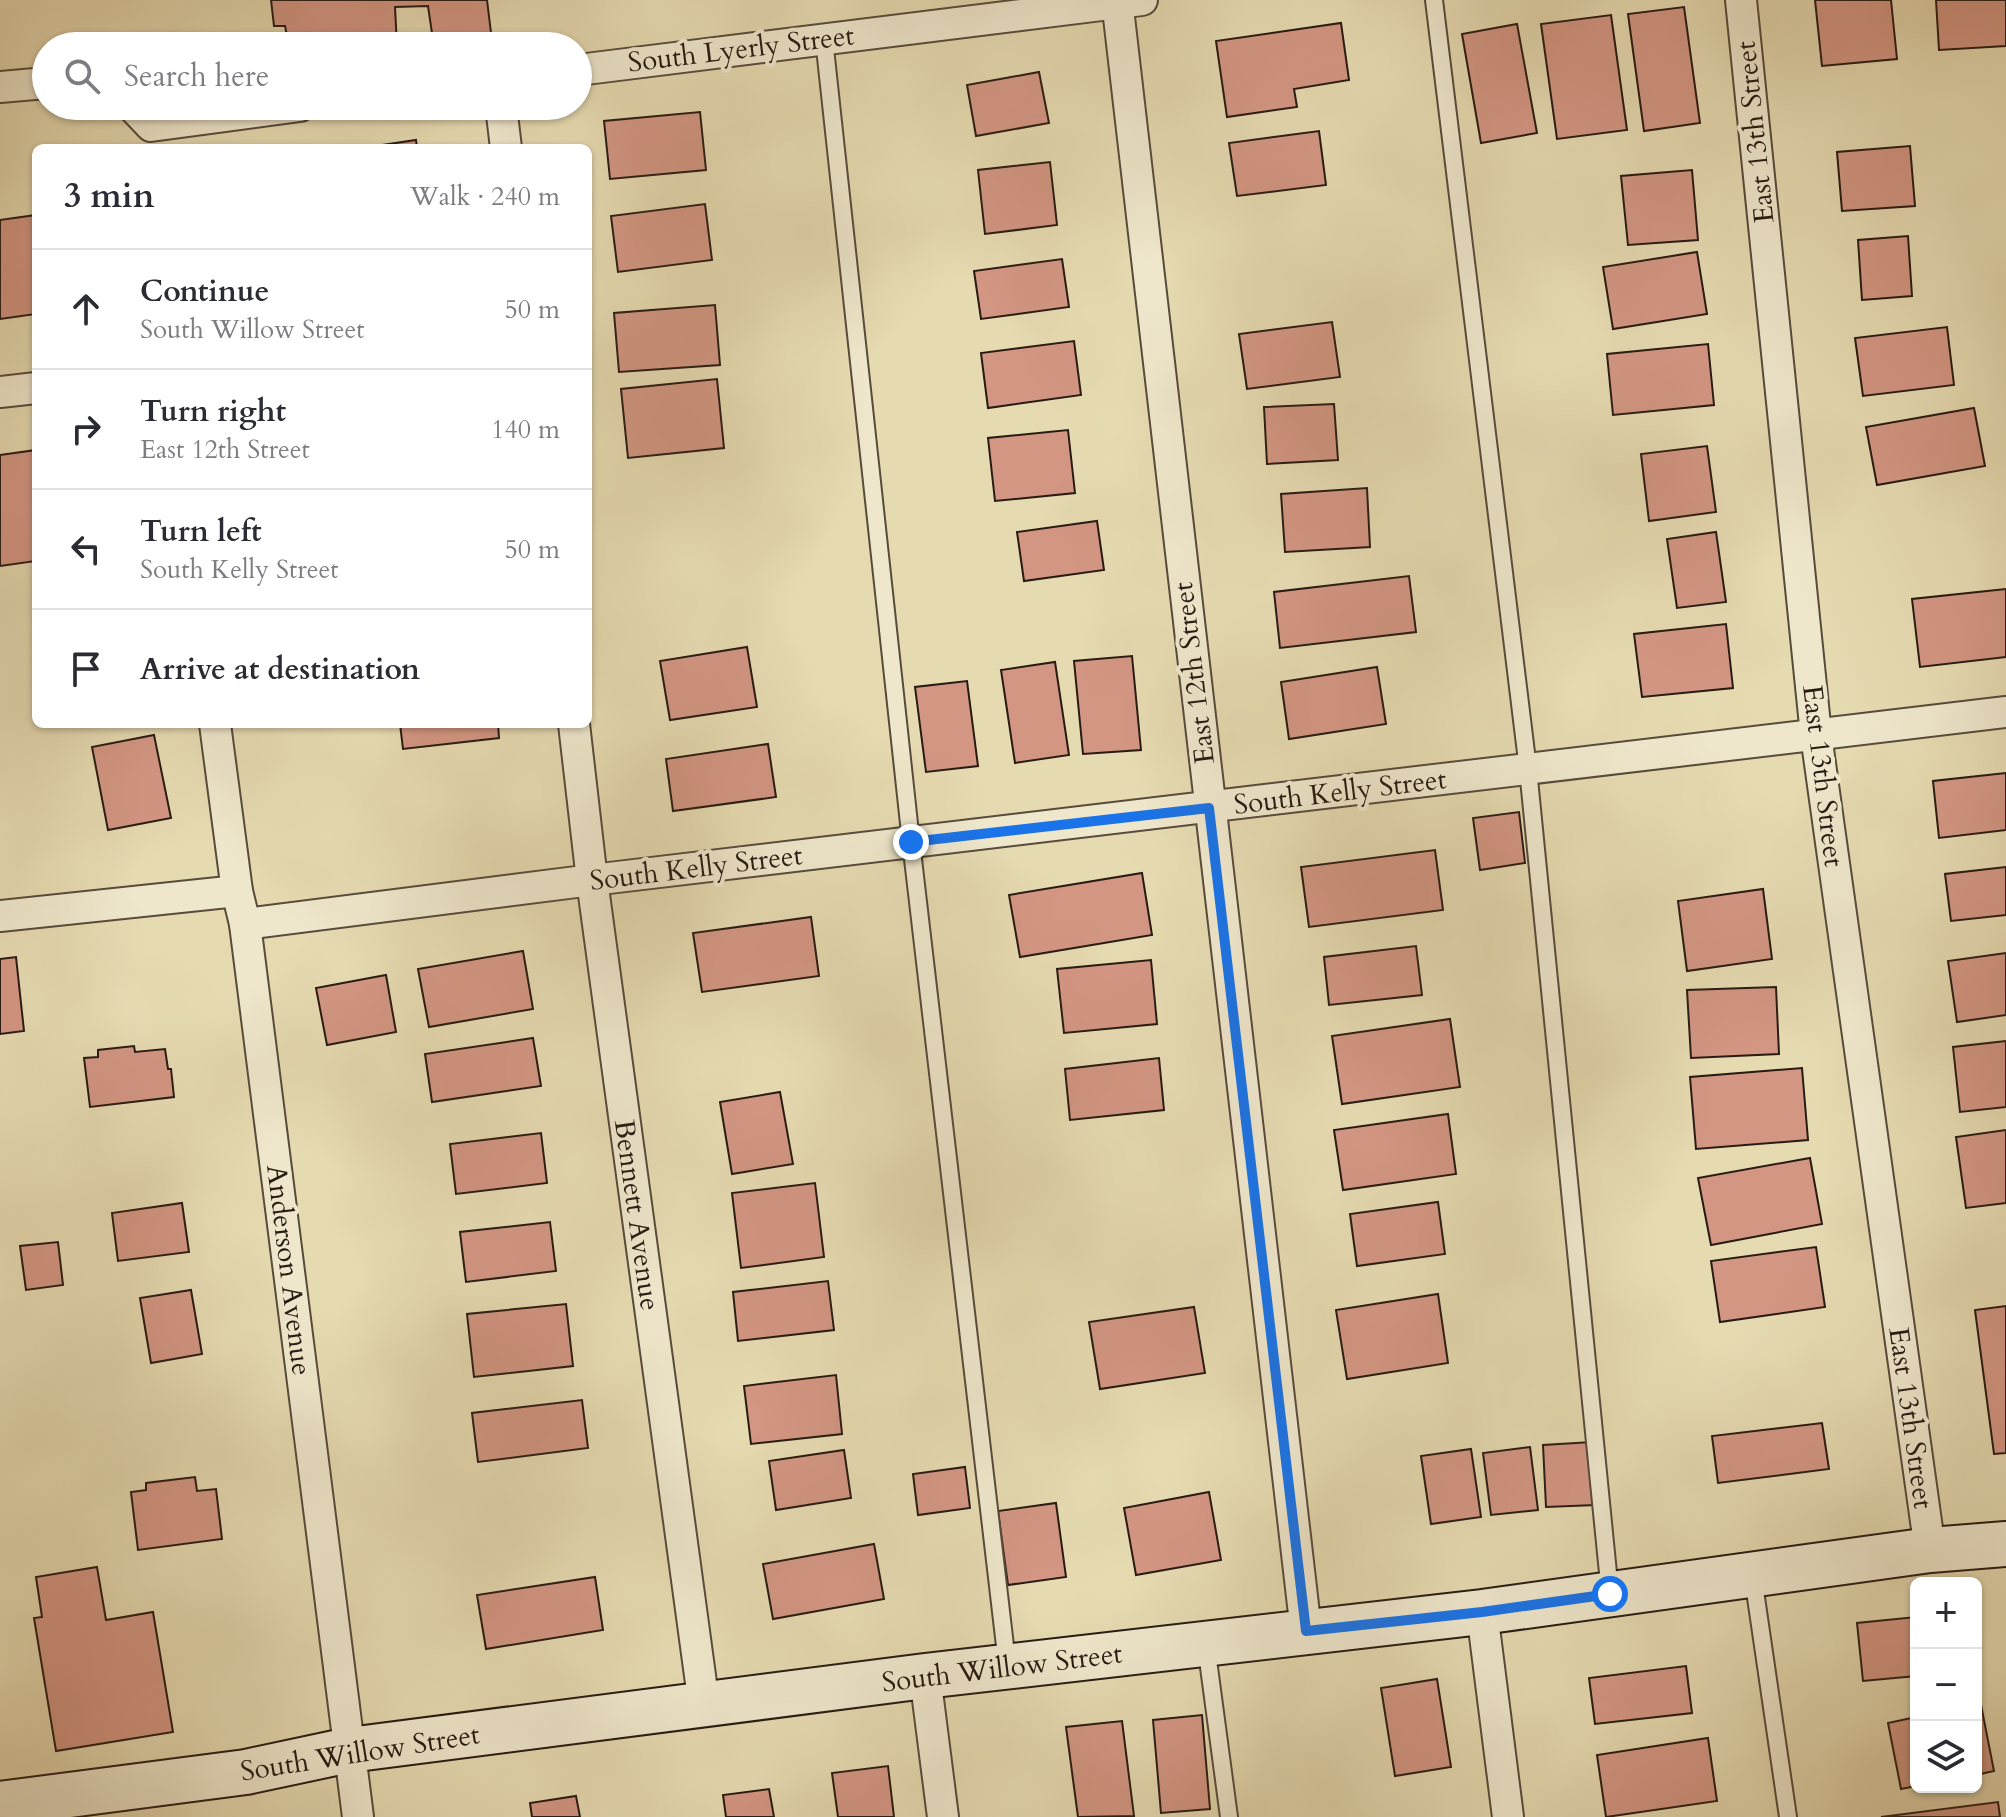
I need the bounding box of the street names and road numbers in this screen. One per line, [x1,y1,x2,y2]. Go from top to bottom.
street label: South Lyerly Street [626,16,856,82]
street label: East 13th Street [1727,39,1783,225]
street label: East 12th Street [1164,580,1224,766]
street label: East 13th Street [1793,683,1853,869]
street label: South Kelly Street [1232,760,1449,824]
street label: South Kelly Street [588,836,805,900]
street label: Bennett Avenue [605,1117,669,1313]
street label: Anderson Avenue [257,1162,321,1378]
street label: East 13th Street [1879,1325,1943,1511]
street label: South Willow Street [880,1634,1124,1702]
street label: South Willow Street [238,1715,483,1791]

